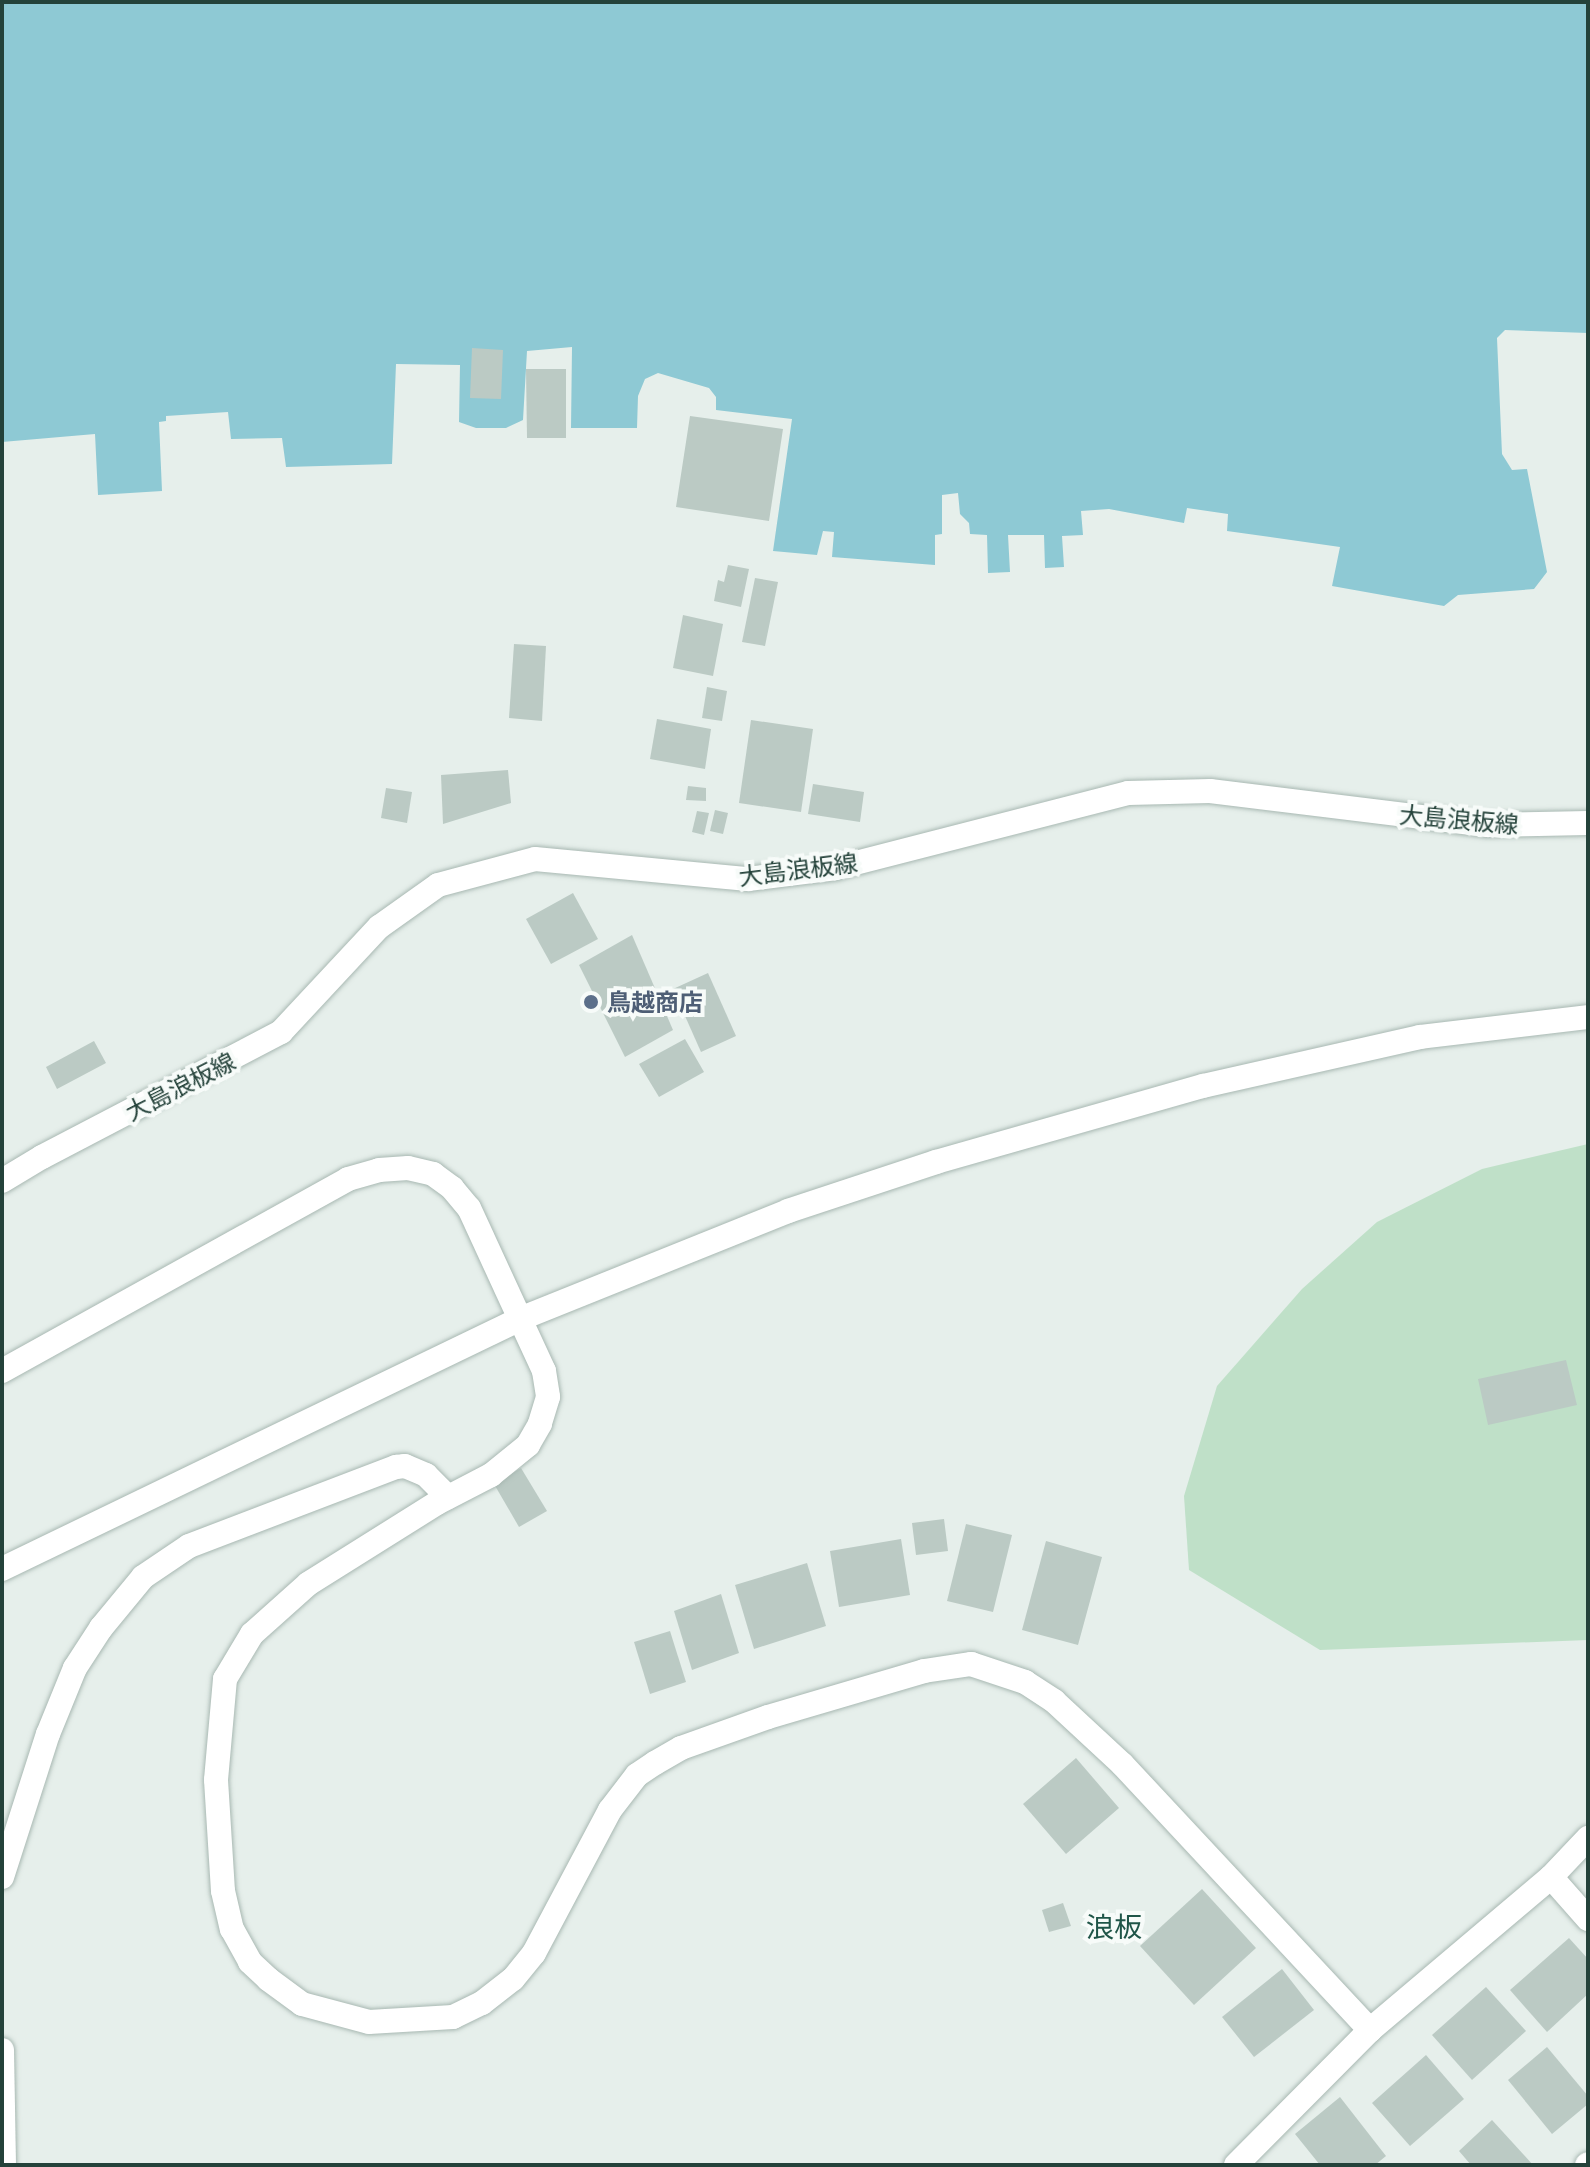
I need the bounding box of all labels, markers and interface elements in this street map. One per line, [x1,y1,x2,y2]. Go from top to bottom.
street label: 大島浪板線 [1398,799,1520,839]
street label: 大島浪板線 [737,847,859,891]
place label: 鳥越商店 [607,988,703,1016]
marker: 鳥越商店 [582,993,600,1011]
street label: 大島浪板線 [120,1046,240,1126]
district label: 浪板 [1086,1909,1142,1943]

